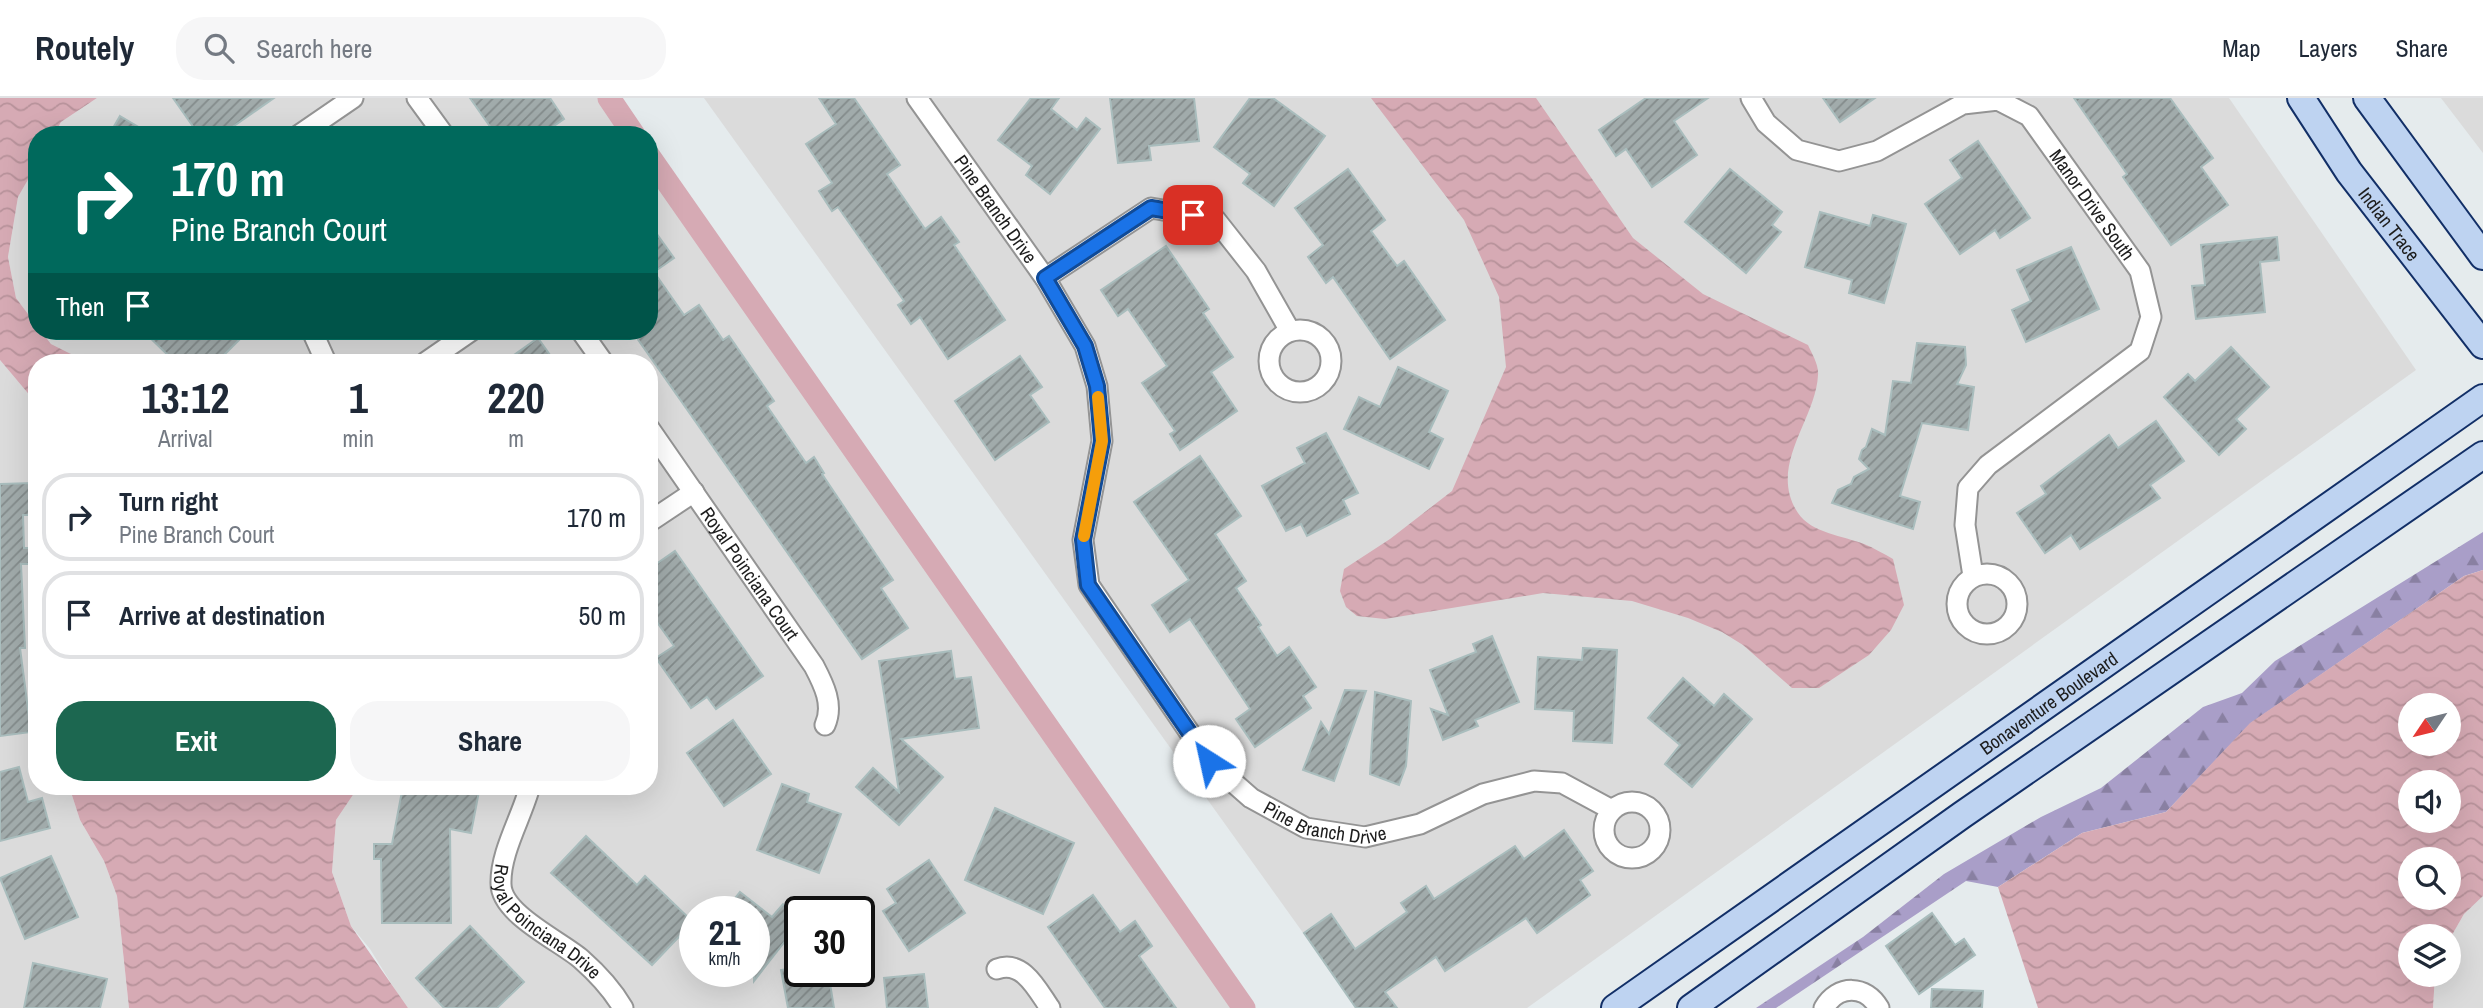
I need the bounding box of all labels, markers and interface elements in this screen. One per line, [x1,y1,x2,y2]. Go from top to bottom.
search box [176,17,666,80]
text: Routely [35,26,134,70]
icon: search [200,29,238,67]
text: Search here [256,31,372,66]
text: Map [2222,32,2260,64]
text: Layers [2298,32,2357,64]
text: Share [2395,32,2448,64]
street label: Manor Drive South [2044,144,2141,265]
text: 170 m [171,145,285,211]
street label: Pine Branch Drive [948,149,1043,268]
icon: right [56,154,147,245]
street label: Indian Trace [2352,182,2426,266]
pin [1163,185,1223,245]
icon: arrive [1174,196,1212,234]
text: Pine Branch Court [171,208,387,251]
icon: arrive [119,287,157,325]
text: Then [56,289,105,324]
text: 13:12 [141,370,229,426]
text: 1 [349,370,368,426]
text: 220 [487,370,545,426]
text: Arrival [158,423,213,454]
text: min [343,423,374,454]
text: m [508,423,524,454]
text: Turn right [119,484,218,519]
icon: right [60,498,98,536]
text: 170 m [567,500,626,535]
street label: Royal Poinciana Court [694,502,806,646]
text: Pine Branch Court [119,519,274,550]
icon: arrive [60,596,98,634]
text: Arrive at destination [119,598,325,633]
text: 50 m [579,598,626,633]
street label: Bonaventure Boulevard [1974,646,2123,761]
north arrow [2398,693,2460,756]
map controls [2398,693,2461,987]
button: Exit [56,701,336,781]
button: Share [350,701,630,781]
position arrow [1172,724,1246,798]
button: sound [2398,770,2461,833]
street label: Pine Branch Drive [1259,794,1389,850]
button: search [2398,847,2461,910]
street label: Royal Poinciana Drive [488,862,607,984]
speed limit sign: 30 [784,896,875,987]
text: 21 [709,909,740,956]
button: layers [2398,924,2461,987]
text: km/h [709,946,741,971]

